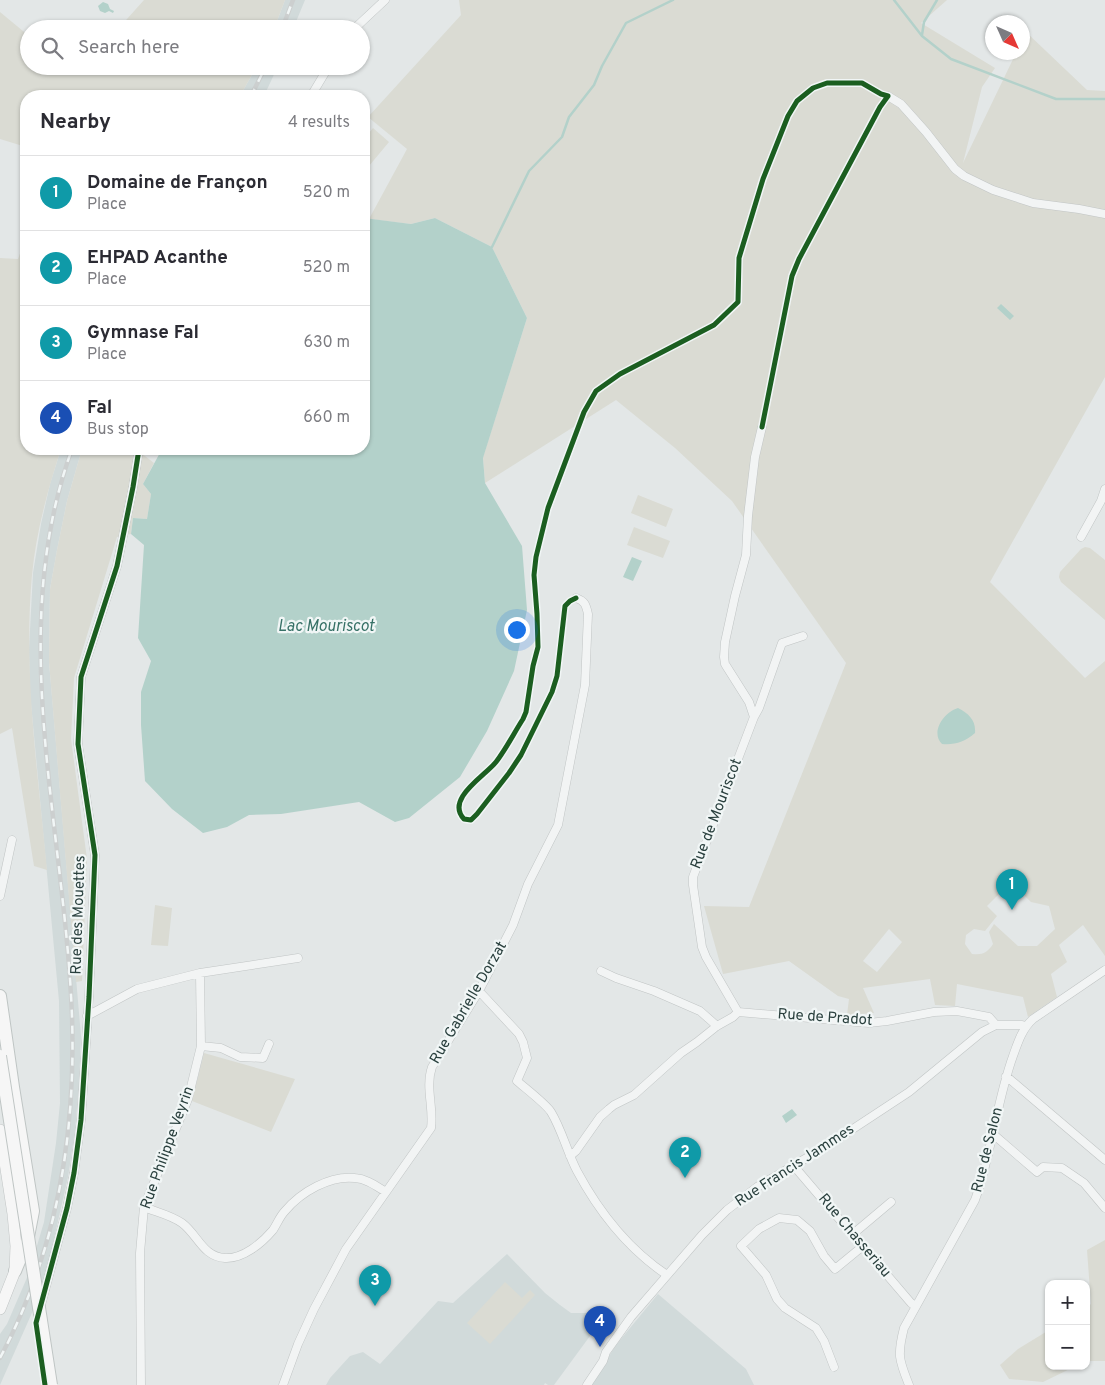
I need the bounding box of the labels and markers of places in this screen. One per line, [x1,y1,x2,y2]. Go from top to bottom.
pin: 1 [996,869,1028,910]
pin: 2 [669,1137,701,1178]
pin: 3 [359,1265,391,1306]
pin: 4 [584,1306,616,1347]

